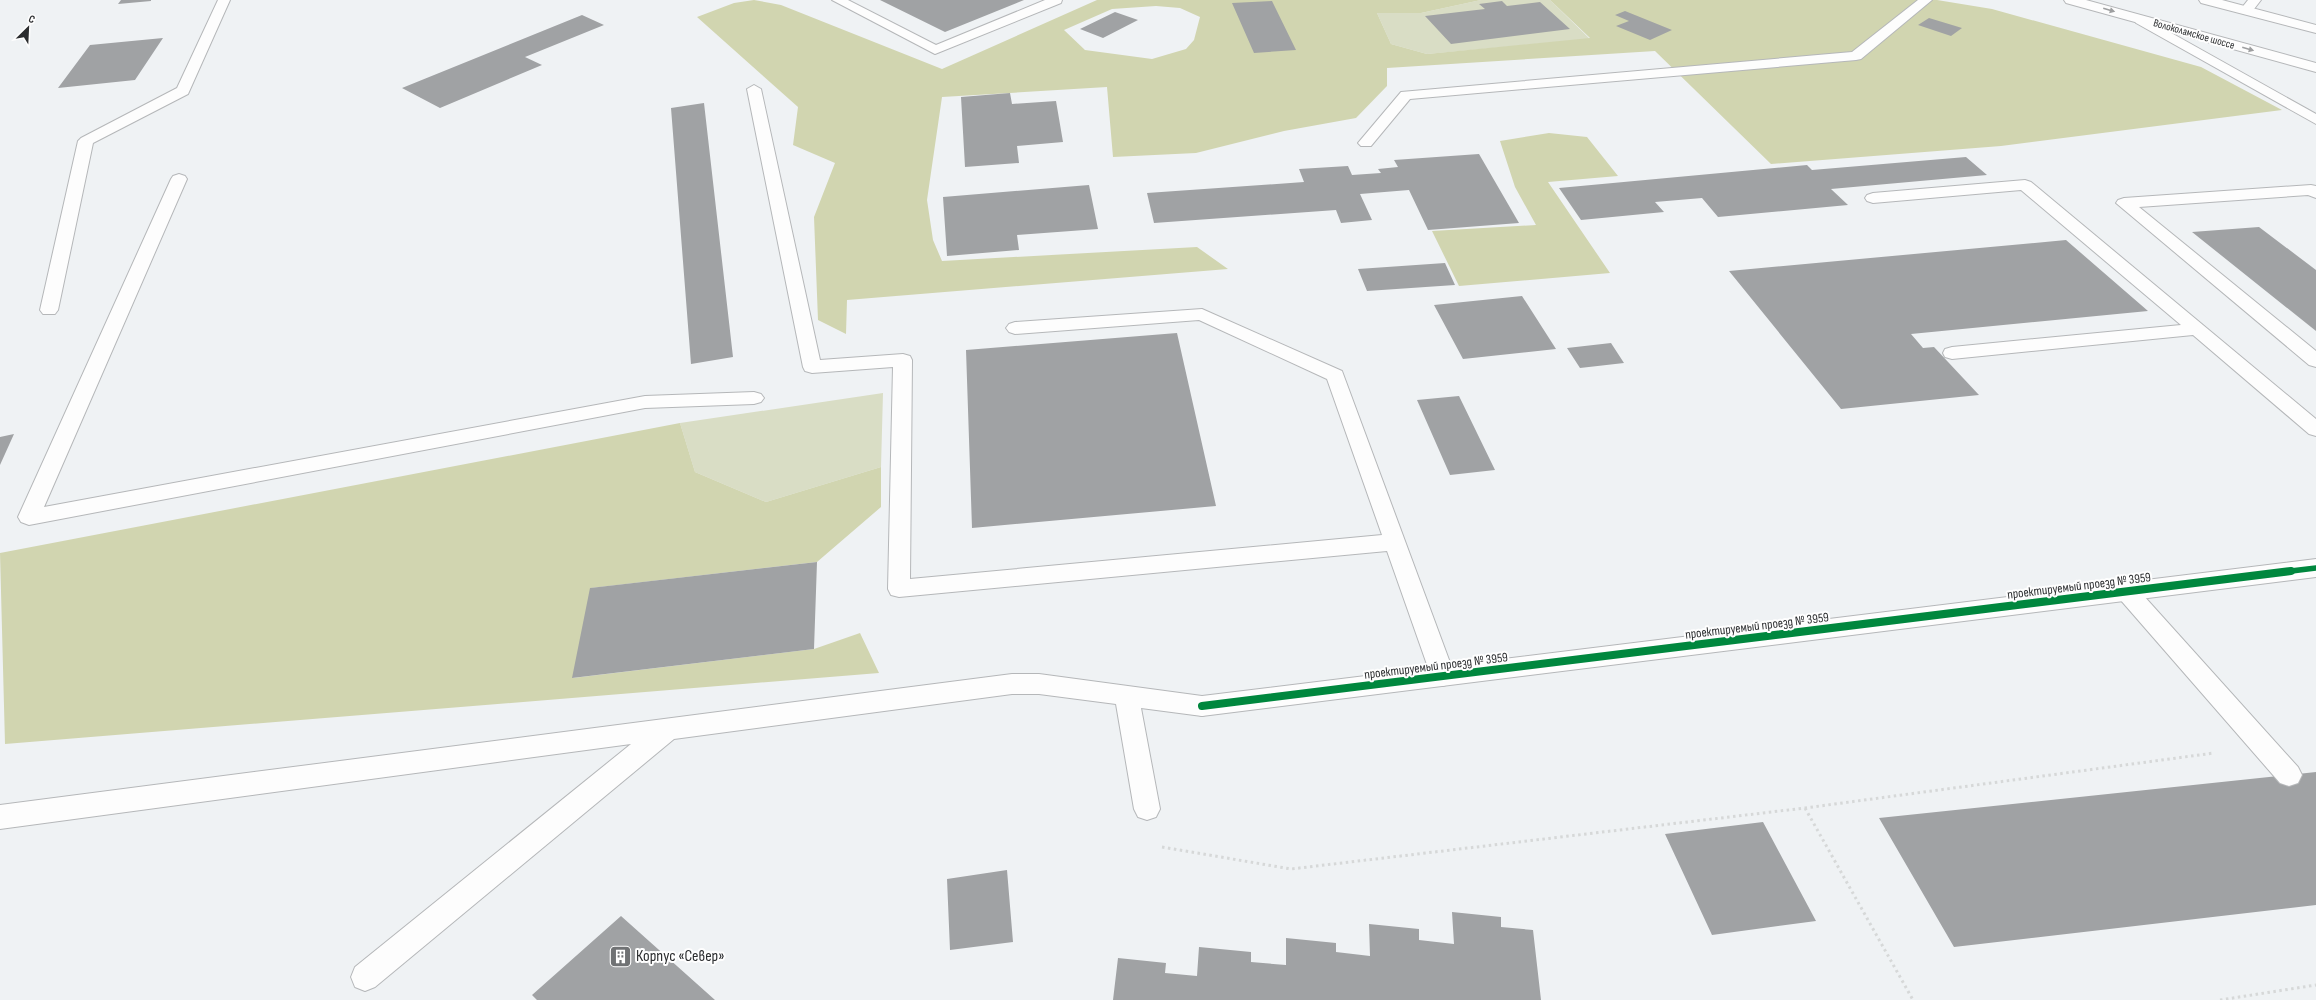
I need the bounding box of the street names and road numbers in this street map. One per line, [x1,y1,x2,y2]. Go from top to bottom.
street label: Волоколамское шоссе [2152,16,2236,52]
street label: проектируемый проезд № 3959 [2006,569,2152,603]
street label: проектируемый проезд № 3959 [1684,609,1830,643]
street label: проектируемый проезд № 3959 [1363,649,1509,683]

